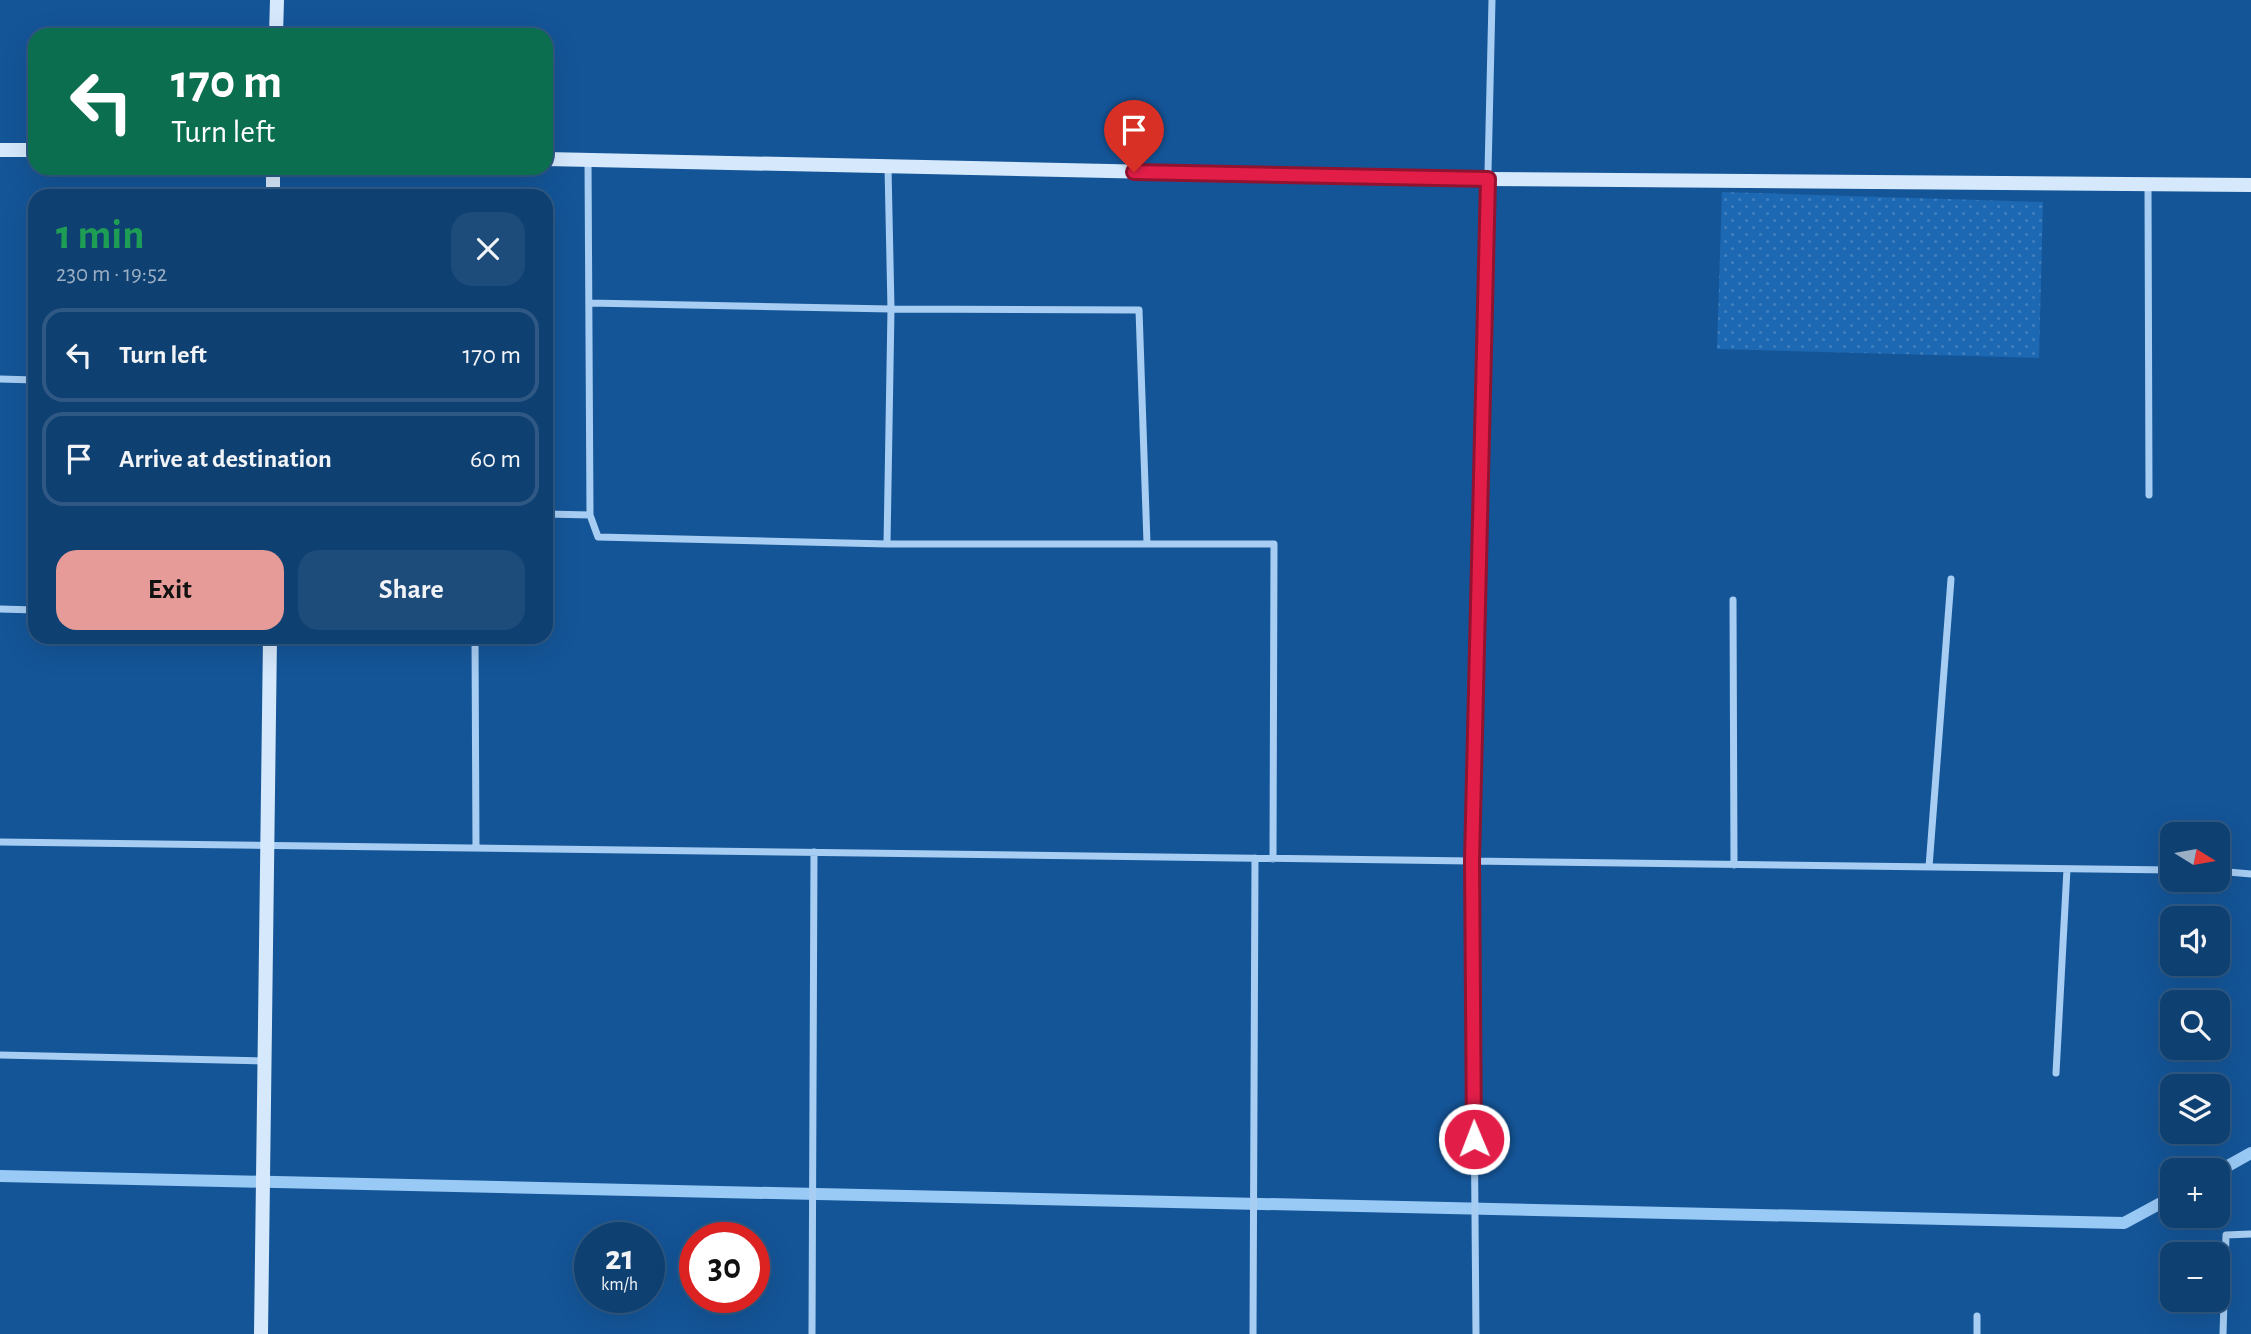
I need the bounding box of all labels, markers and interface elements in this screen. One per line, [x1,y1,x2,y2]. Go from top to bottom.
icon: left [56,56,147,147]
text: 170 m [171,58,282,107]
pin [1104,100,1164,172]
icon: arrive [1115,111,1153,149]
text: Turn left [171,116,275,148]
button: close [451,212,525,286]
text: 1 min [56,214,145,256]
text: 230 m · 19:52 [56,263,167,286]
icon: left [60,336,98,374]
text: Turn left [119,342,207,368]
text: 170 m [462,342,521,368]
icon: arrive [60,440,98,478]
text: Arrive at destination [119,446,332,472]
text: 60 m [470,446,521,472]
button: Exit [56,550,284,630]
button: Share [298,550,525,630]
north arrow [2160,822,2230,892]
map controls [2160,822,2230,1312]
button: sound [2160,906,2230,976]
button: search [2160,990,2230,1060]
button: layers [2160,1074,2230,1144]
position arrow [1437,1102,1511,1176]
button: + [2160,1158,2230,1228]
speed limit sign: 30 [679,1222,770,1313]
text: 21 [605,1241,634,1276]
button: − [2160,1242,2230,1312]
text: km/h [601,1276,638,1294]

